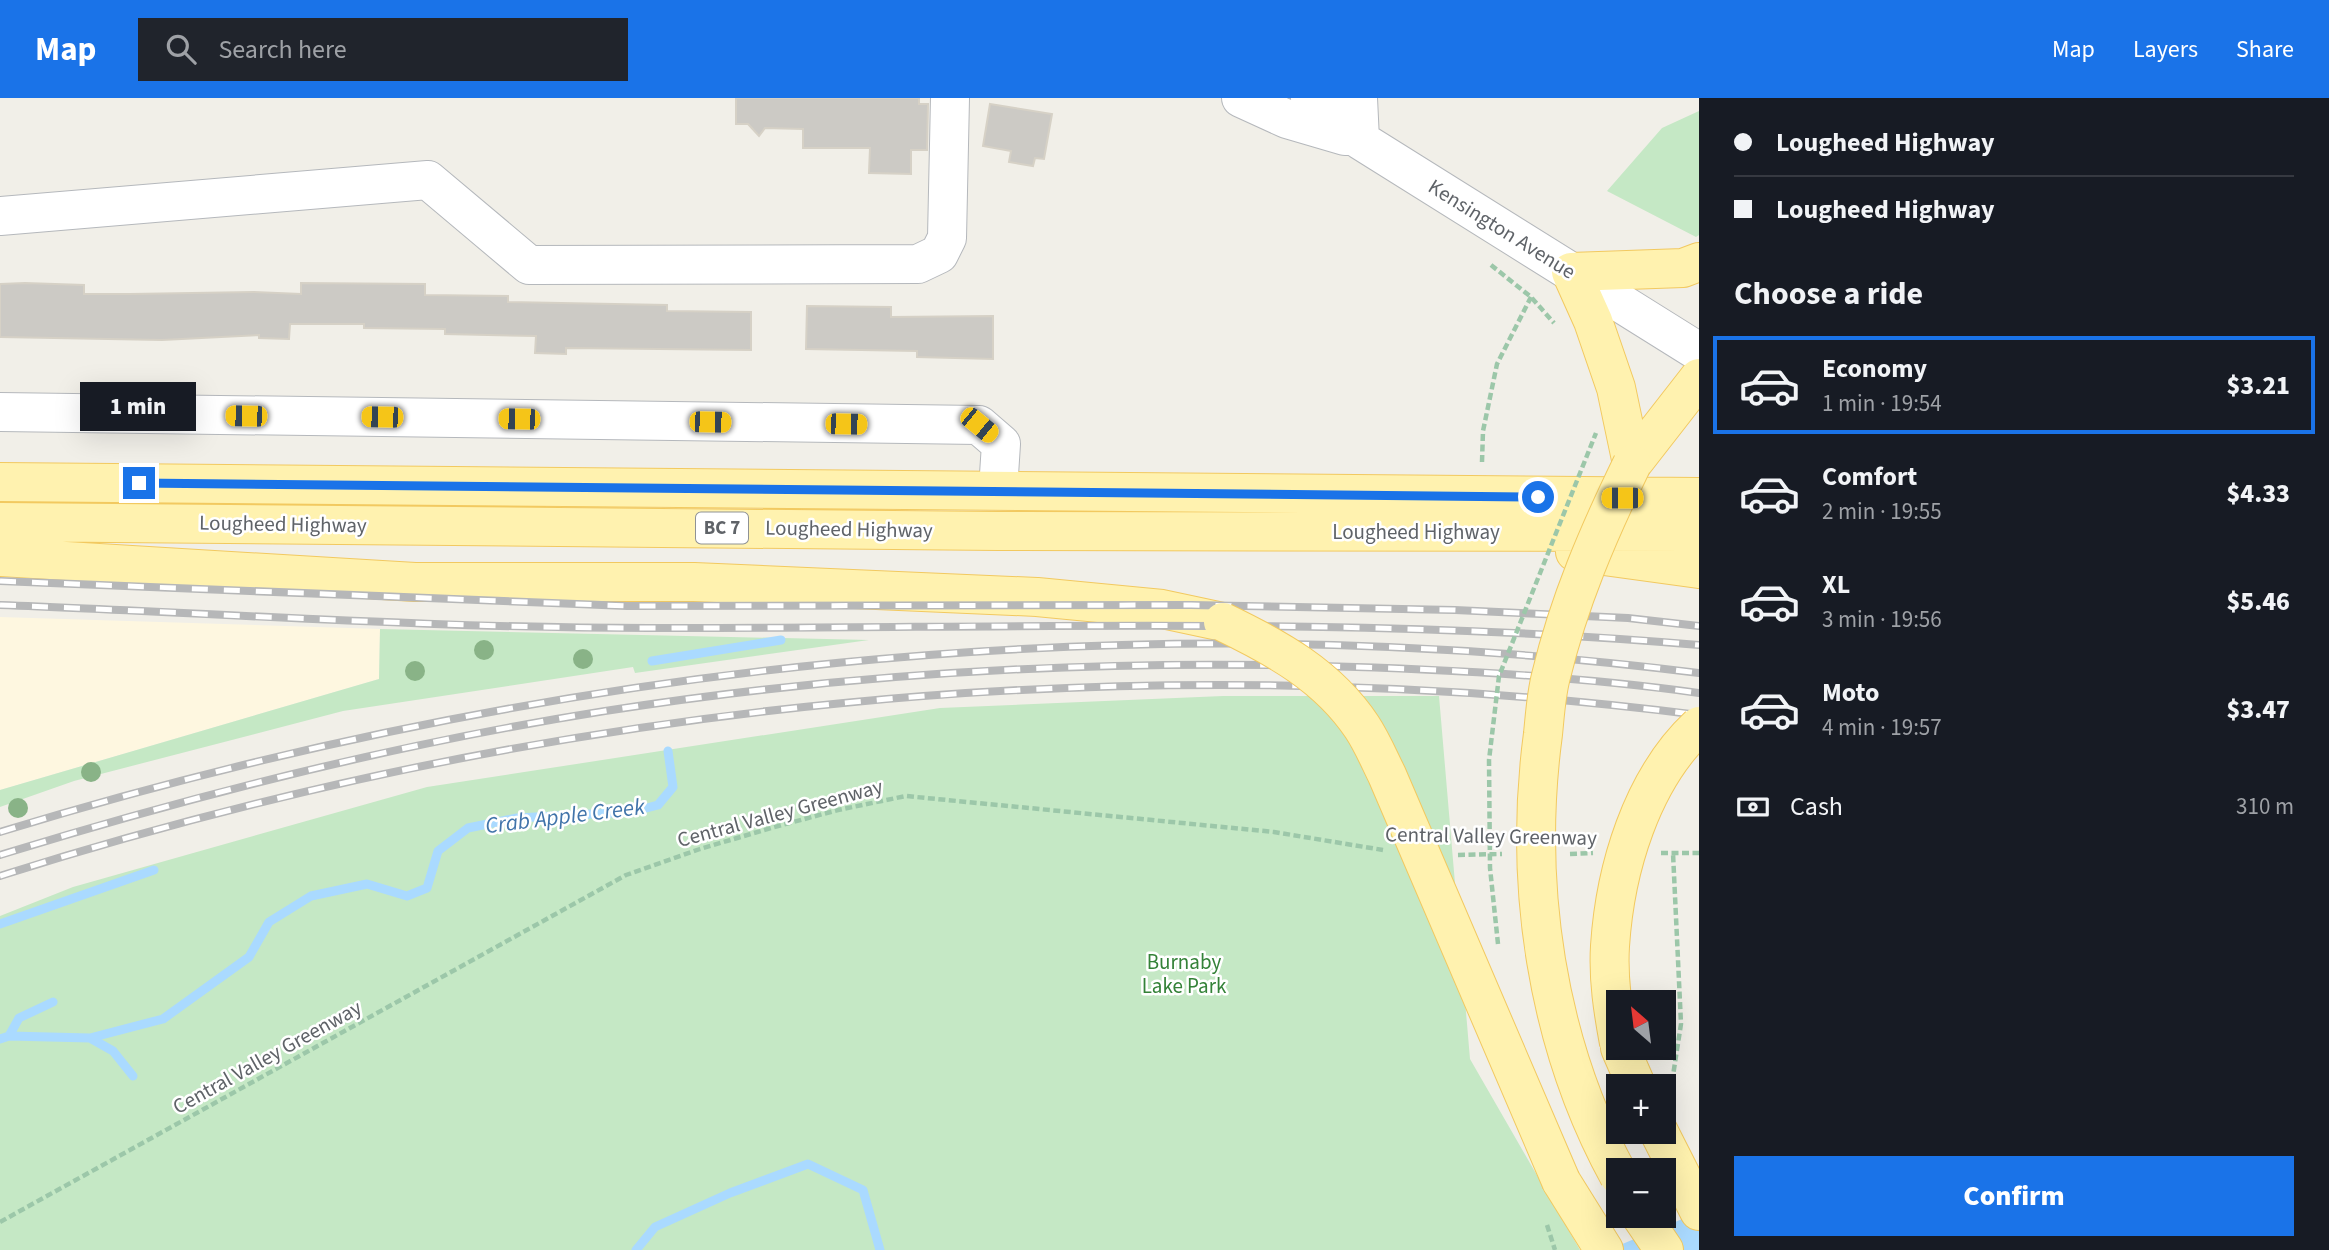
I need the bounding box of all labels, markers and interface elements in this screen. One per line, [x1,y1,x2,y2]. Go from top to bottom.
search box [138,18,628,81]
text: Map [35,26,96,73]
icon: search [162,30,200,68]
text: Search here [218,31,347,68]
text: Map [2052,32,2095,67]
text: Layers [2133,32,2198,67]
text: Share [2236,32,2294,67]
text: Lougheed Highway [1776,124,1995,161]
street label: Kensington Avenue [1423,172,1581,286]
text: Lougheed Highway [1776,191,1995,228]
text: Choose a ride [1734,271,1923,317]
text: Economy [1822,350,1927,387]
icon: car [1738,354,1801,417]
text: $3.21 [2226,367,2290,404]
callout: 1 min [81,382,197,430]
text: 1 min · 19:54 [1822,387,1942,420]
text: 1 min [110,390,166,423]
car [957,404,1002,446]
car [225,405,268,427]
car [361,406,404,428]
car [498,408,541,430]
car [689,411,732,433]
car [825,413,868,435]
text: Comfort [1822,458,1917,495]
icon: car [1738,462,1801,525]
route end [123,467,155,499]
text: $4.33 [2226,475,2290,512]
route start [1522,481,1554,513]
car [1602,488,1644,509]
text: 2 min · 19:55 [1822,495,1942,528]
street label: Lougheed Highway [199,508,367,540]
road number: BC 7 [696,512,748,544]
street label: Lougheed Highway [765,513,933,545]
street label: Lougheed Highway [1332,517,1500,547]
text: XL [1822,566,1850,603]
icon: car [1738,570,1801,633]
text: $5.46 [2226,583,2290,620]
text: 3 min · 19:56 [1822,603,1942,636]
text: Moto [1822,674,1879,711]
icon: car [1738,678,1801,741]
text: $3.47 [2226,691,2290,728]
text: 4 min · 19:57 [1822,711,1942,744]
street label: Central Valley Greenway [674,771,886,855]
icon: cash [1734,788,1772,826]
text: Cash [1790,788,1843,825]
water label: Crab Apple Creek [483,790,648,842]
text: 310 m [2236,790,2294,823]
street label: Central Valley Greenway [1385,819,1597,853]
park label: Burnaby Lake Park [1142,947,1227,1001]
north arrow [1606,990,1676,1060]
map controls [1606,990,1676,1228]
street label: Central Valley Greenway [167,992,367,1121]
button: + [1606,1074,1676,1144]
button: Confirm [1734,1156,2294,1236]
button: − [1606,1158,1676,1228]

